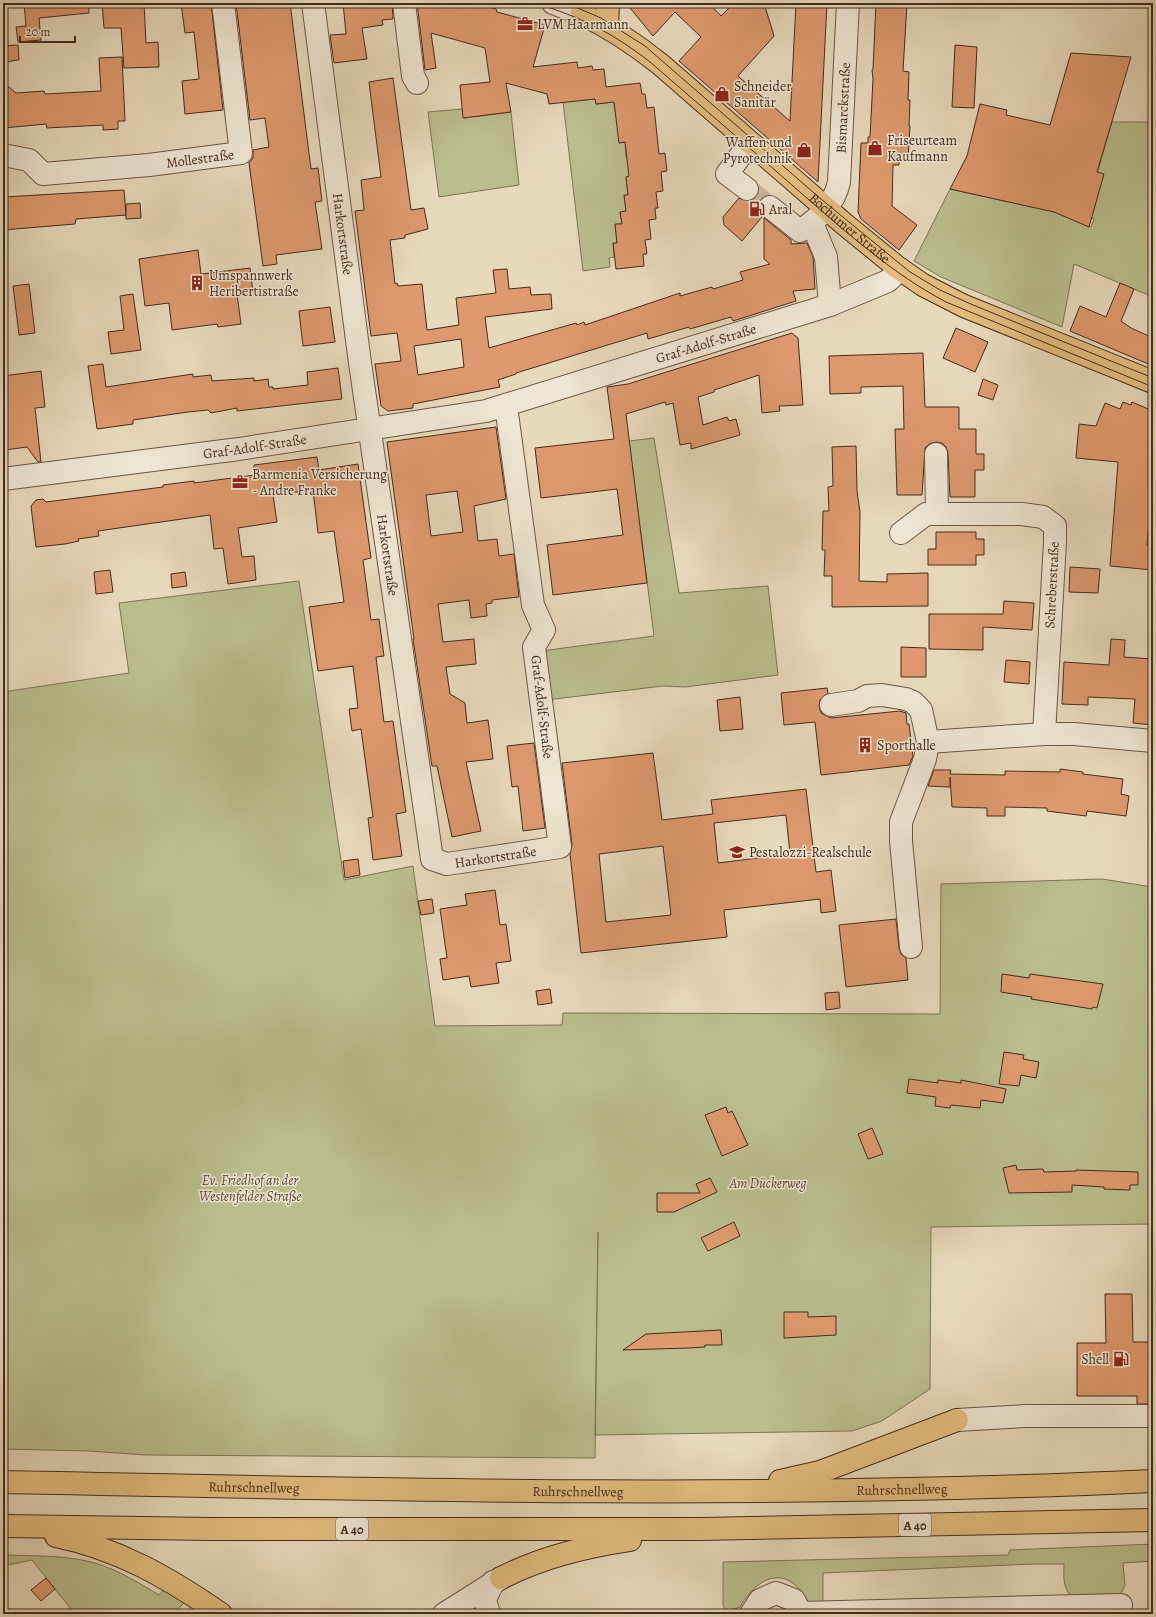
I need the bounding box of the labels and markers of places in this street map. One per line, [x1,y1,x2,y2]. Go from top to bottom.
office icon: LVM Haarmann [516,15,534,33]
place label: LVM Haarmann [537,15,629,34]
place label: Schneider Sanitär [734,77,792,112]
shop icon: Schneider Sanitär [713,85,731,103]
place label: Friseurteam Kaufmann [887,131,957,166]
place label: Waffen und Pyrotechnik [723,133,792,168]
shop icon: Friseurteam Kaufmann [866,139,884,157]
shop icon: Waffen und Pyrotechnik [795,141,813,159]
fuel station icon: Aral [748,200,766,218]
place label: Aral [768,200,793,219]
place label: Umspannwerk Heribertistraße [209,266,299,301]
building icon: Umspannwerk Heribertistraße [188,274,206,292]
place label: Barmenia Versicherung - Andre Franke [252,465,387,500]
office icon: Barmenia Versicherung - Andre Franke [231,473,249,491]
building icon: Sporthalle [856,736,874,754]
place label: Sporthalle [877,736,936,755]
school or university icon: Pestalozzi-Realschule [728,843,746,861]
place label: Pestalozzi-Realschule [749,843,872,862]
place label: Shell [1081,1350,1110,1369]
fuel station icon: Shell [1112,1350,1130,1368]

